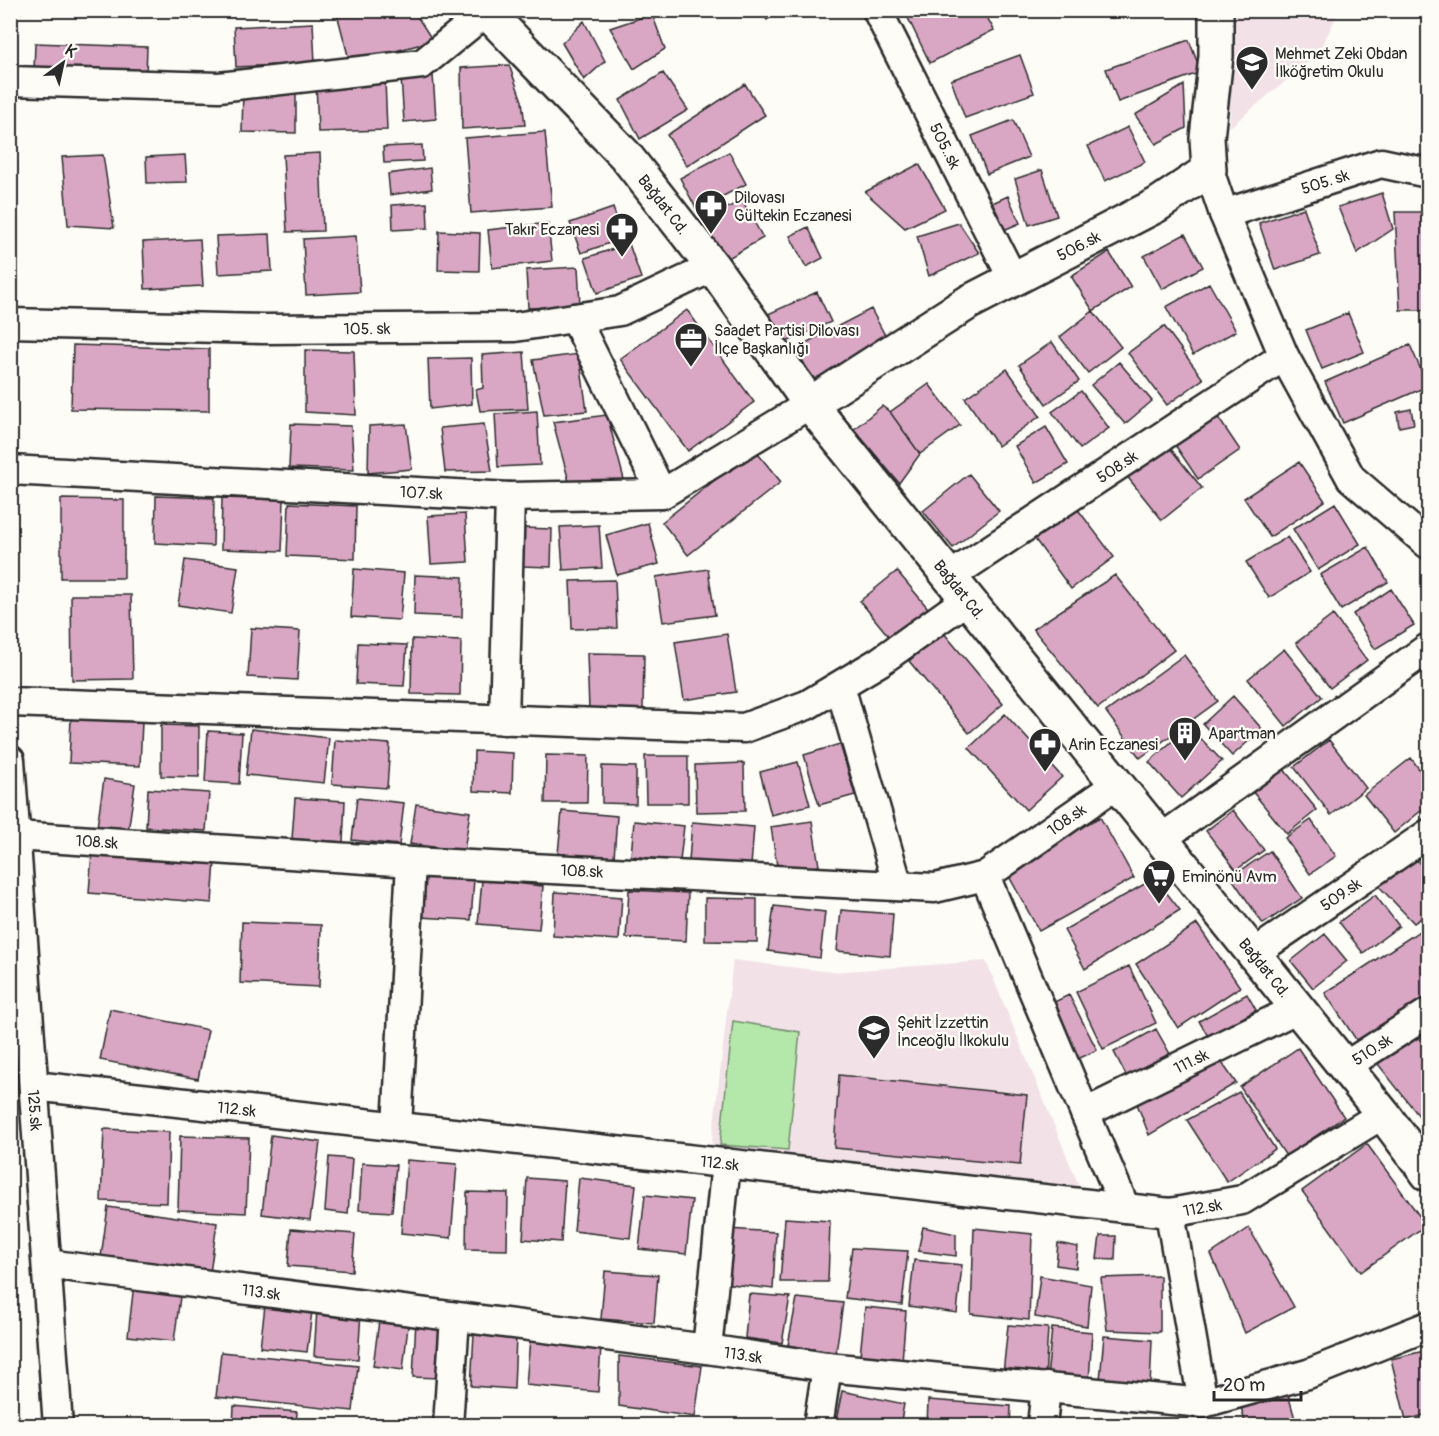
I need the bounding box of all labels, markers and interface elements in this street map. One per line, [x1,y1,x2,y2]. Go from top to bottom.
north arrow [33,33,93,93]
text: K [61,40,80,62]
school or university icon: Mehmet Zeki Obdan İlköğretim Okulu [1234,44,1270,91]
place label: Mehmet Zeki Obdan İlköğretim Okulu [1275,44,1408,82]
street label: 505..sk [925,120,965,173]
street label: 505. sk [1299,165,1352,199]
street label: Bağdat Cd. [633,171,693,239]
pharmacy icon: Dilovası Gültekin Eczanesi [693,188,729,235]
place label: Dilovası Gültekin Eczanesi [734,188,852,226]
pharmacy icon: Takır Eczanesi [604,211,640,258]
place label: Takır Eczanesi [505,220,599,240]
street label: 506.sk [1054,227,1104,266]
street label: 105. sk [343,319,391,339]
office icon: Saadet Partisi Dilovası İlçe Başkanlığı [673,321,709,368]
place label: Saadet Partisi Dilovası İlçe Başkanlığı [714,321,860,359]
street label: 508.sk [1093,446,1142,488]
street label: 107.sk [399,482,444,504]
street label: Bağdat Cd. [929,556,989,624]
building icon: Apartman [1167,715,1203,762]
place label: Apartman [1208,724,1276,744]
pharmacy icon: Arin Eczanesi [1027,726,1063,773]
place label: Arin Eczanesi [1068,735,1158,755]
street label: 108.sk [1044,800,1090,841]
street label: 108.sk [75,831,119,854]
supermarket icon: Eminönü Avm [1141,858,1177,905]
street label: 108.sk [560,860,604,883]
place label: Eminönü Avm [1182,867,1277,887]
street label: 509.sk [1317,874,1366,916]
street label: Bağdat Cd. [1234,934,1294,1002]
school or university icon: Şehit İzzettin İnceoğlu İlkokulu [856,1013,892,1060]
place label: Şehit İzzettin İnceoğlu İlkokulu [897,1013,1009,1051]
street label: 510.sk [1349,1030,1396,1070]
street label: 111.sk [1171,1045,1212,1079]
street label: 125.sk [23,1089,46,1132]
street label: 112.sk [216,1098,257,1122]
street label: 112.sk [699,1152,740,1176]
street label: 112.sk [1182,1195,1224,1221]
street label: 113.sk [241,1280,282,1305]
street label: 113.sk [722,1343,764,1368]
scale bar [1214,1364,1301,1402]
text: 20 m [1223,1374,1265,1397]

